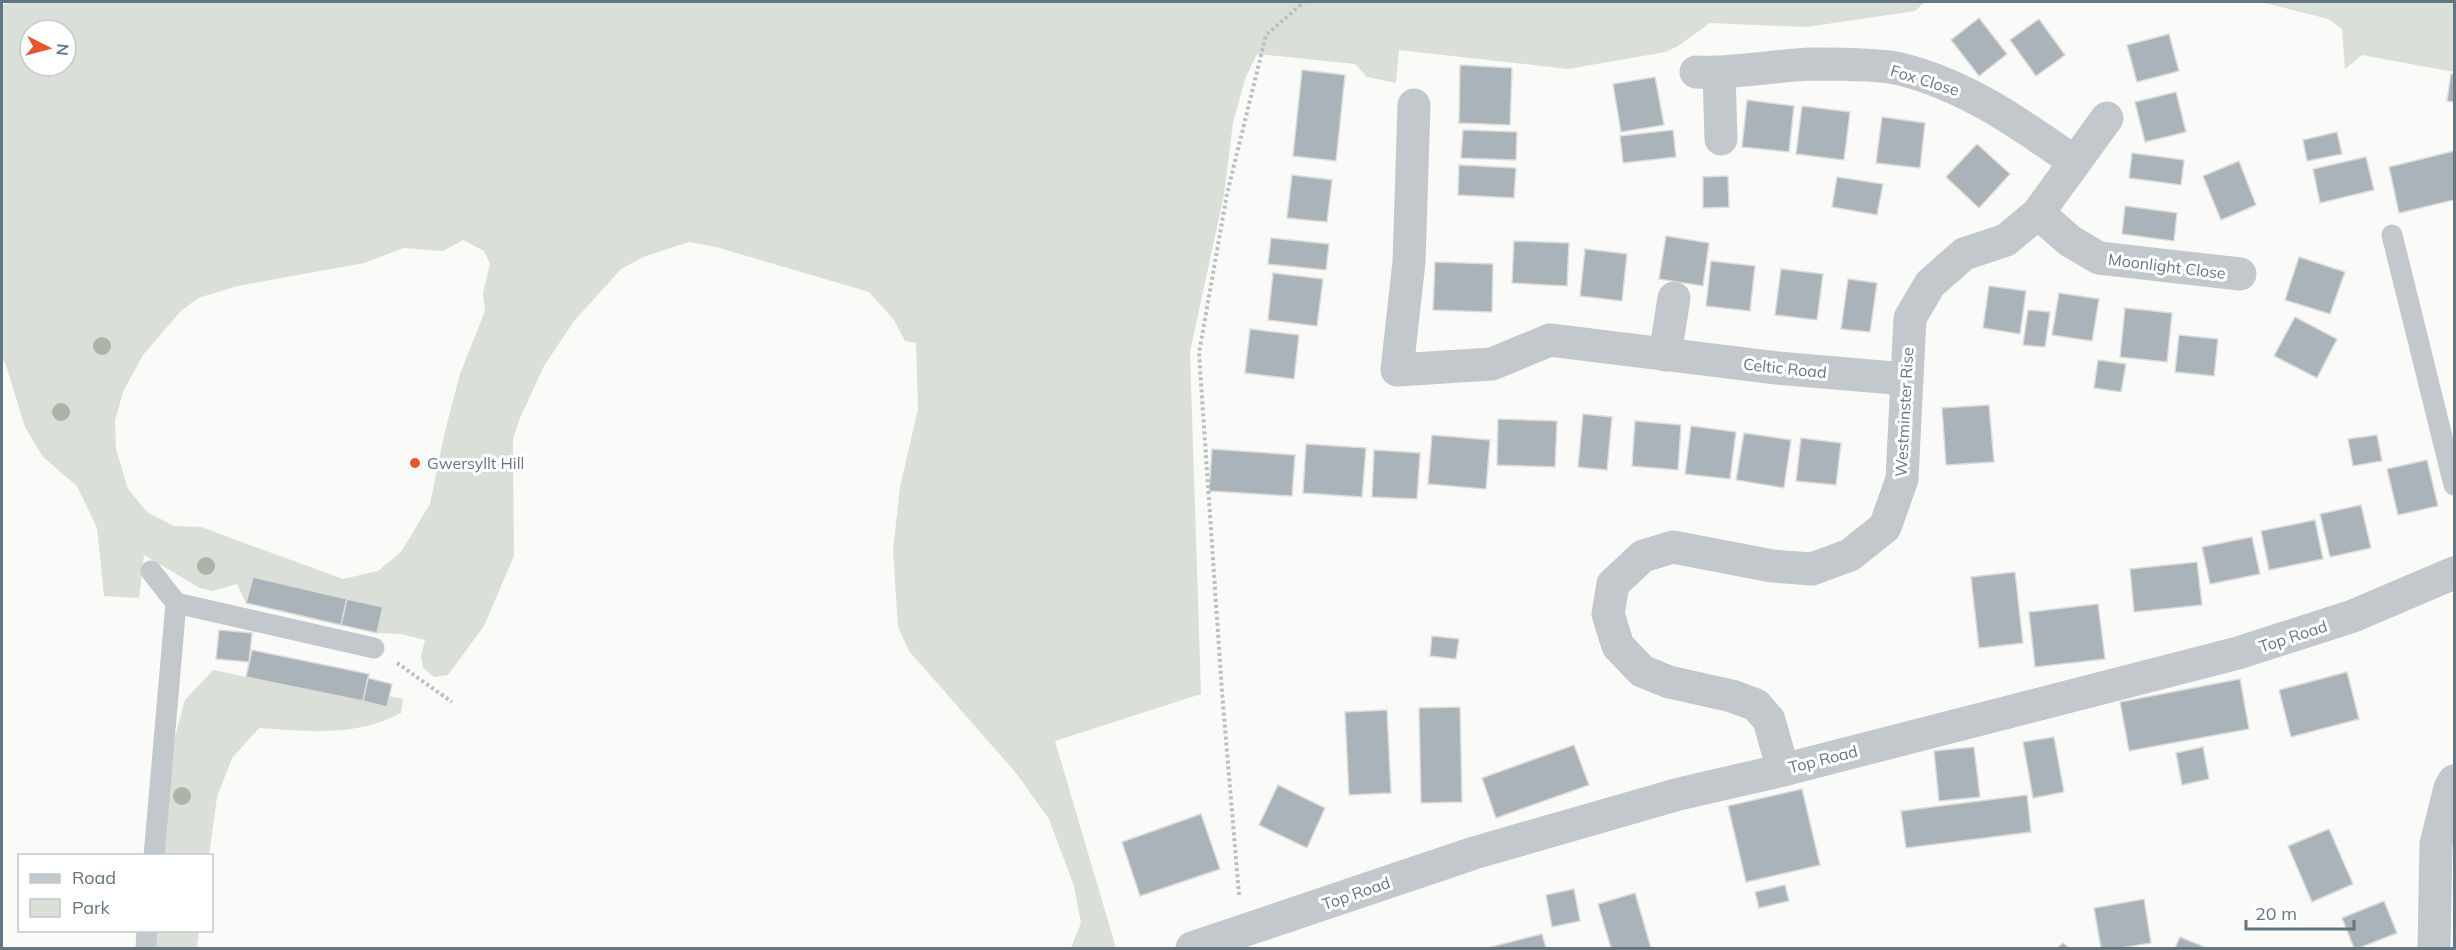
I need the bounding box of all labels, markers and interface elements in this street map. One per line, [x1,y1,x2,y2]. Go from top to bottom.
north arrow [18,18,78,78]
text: N [52,43,73,57]
street label: Fox Close [1888,60,1962,100]
street label: Moonlight Close [2107,249,2227,283]
street label: Westminster Rise [1891,347,1917,477]
street label: Celtic Road [1742,354,1828,382]
place label: Gwersyllt Hill [427,453,524,473]
marker: Gwersyllt Hill [408,456,422,470]
street label: Top Road [2256,616,2330,656]
street label: Top Road [1786,741,1860,777]
legend [18,854,213,932]
text: Road [72,866,116,889]
street label: Top Road [1319,872,1393,914]
scale bar [2246,893,2354,931]
text: Park [72,896,111,919]
text: 20 m [2255,902,2297,925]

